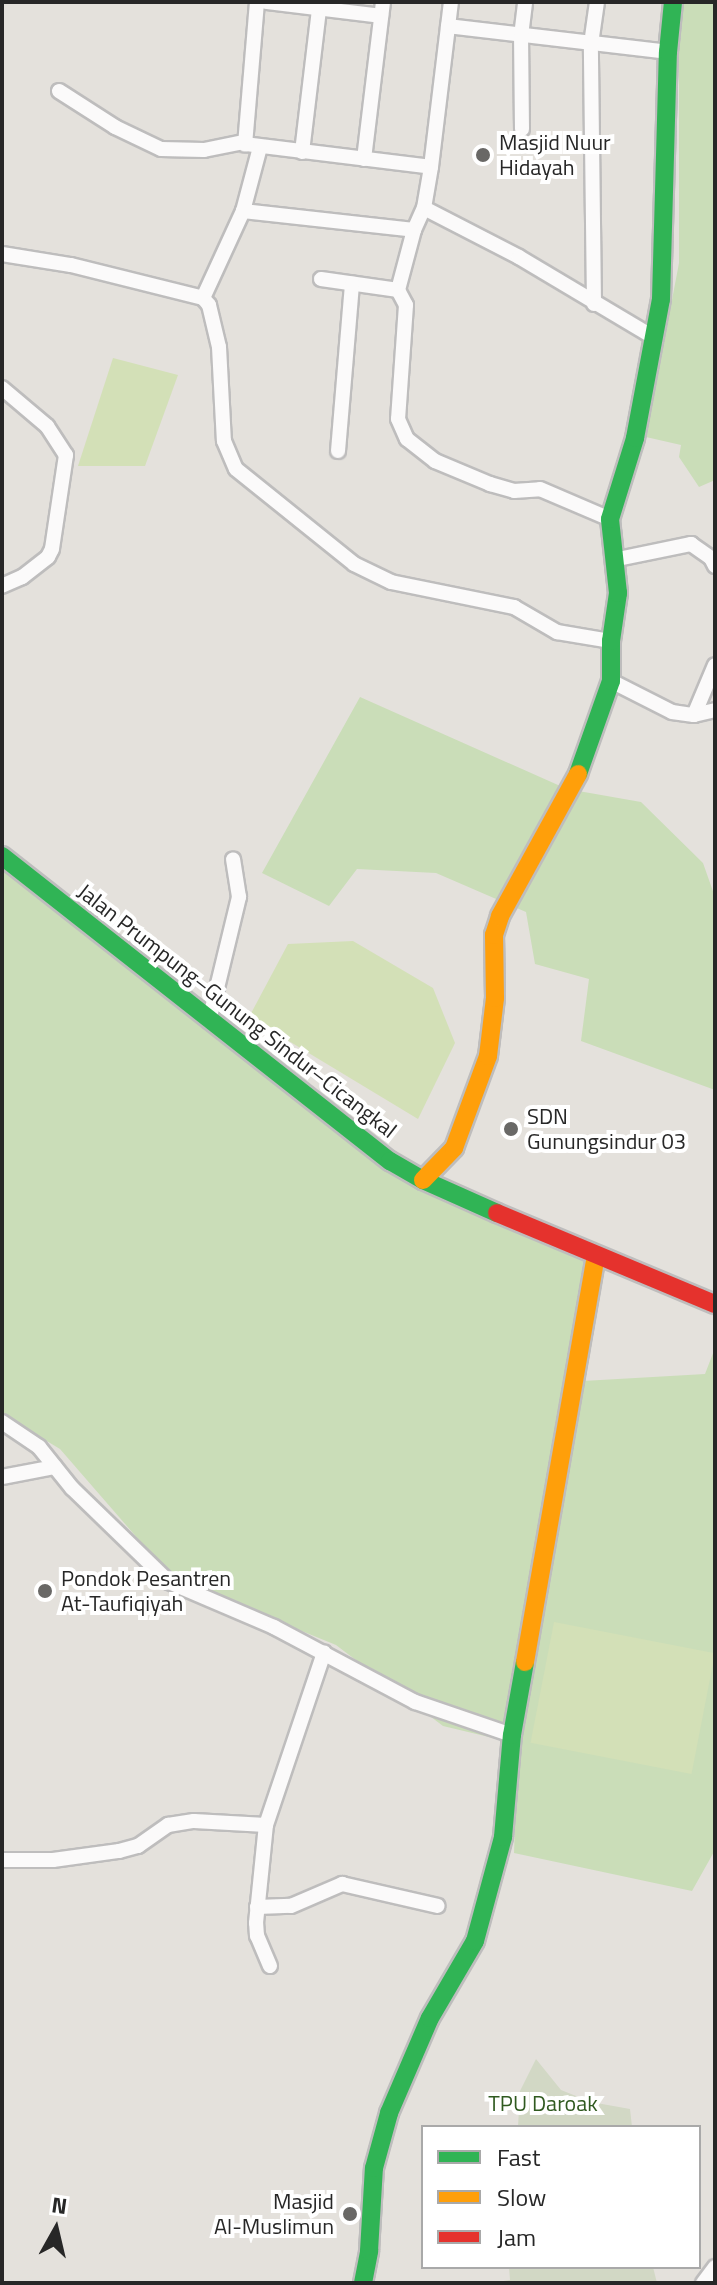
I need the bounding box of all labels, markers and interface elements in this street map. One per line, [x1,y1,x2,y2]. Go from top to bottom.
place label: Masjid Nuur Hidayah [499,129,611,180]
marker: Masjid Nuur Hidayah [474,146,492,164]
street label: Jalan Prumpung–Gunung Sindur–Cicangkal [72,878,402,1144]
place label: SDN Gunungsindur 03 [527,1103,686,1154]
marker: SDN Gunungsindur 03 [502,1120,520,1138]
place label: Pondok Pesantren At-Taufiqiyah [61,1565,231,1616]
marker: Pondok Pesantren At-Taufiqiyah [36,1582,54,1600]
park label: TPU Daroak [488,2091,598,2117]
legend [421,2125,701,2269]
text: Fast [497,2139,540,2175]
text: Slow [497,2179,546,2215]
text: N [49,2187,69,2223]
place label: Masjid Al-Muslimun [214,2188,334,2240]
north arrow [16,2189,96,2269]
marker: Masjid Al-Muslimun [341,2205,359,2223]
text: Jam [497,2219,536,2255]

